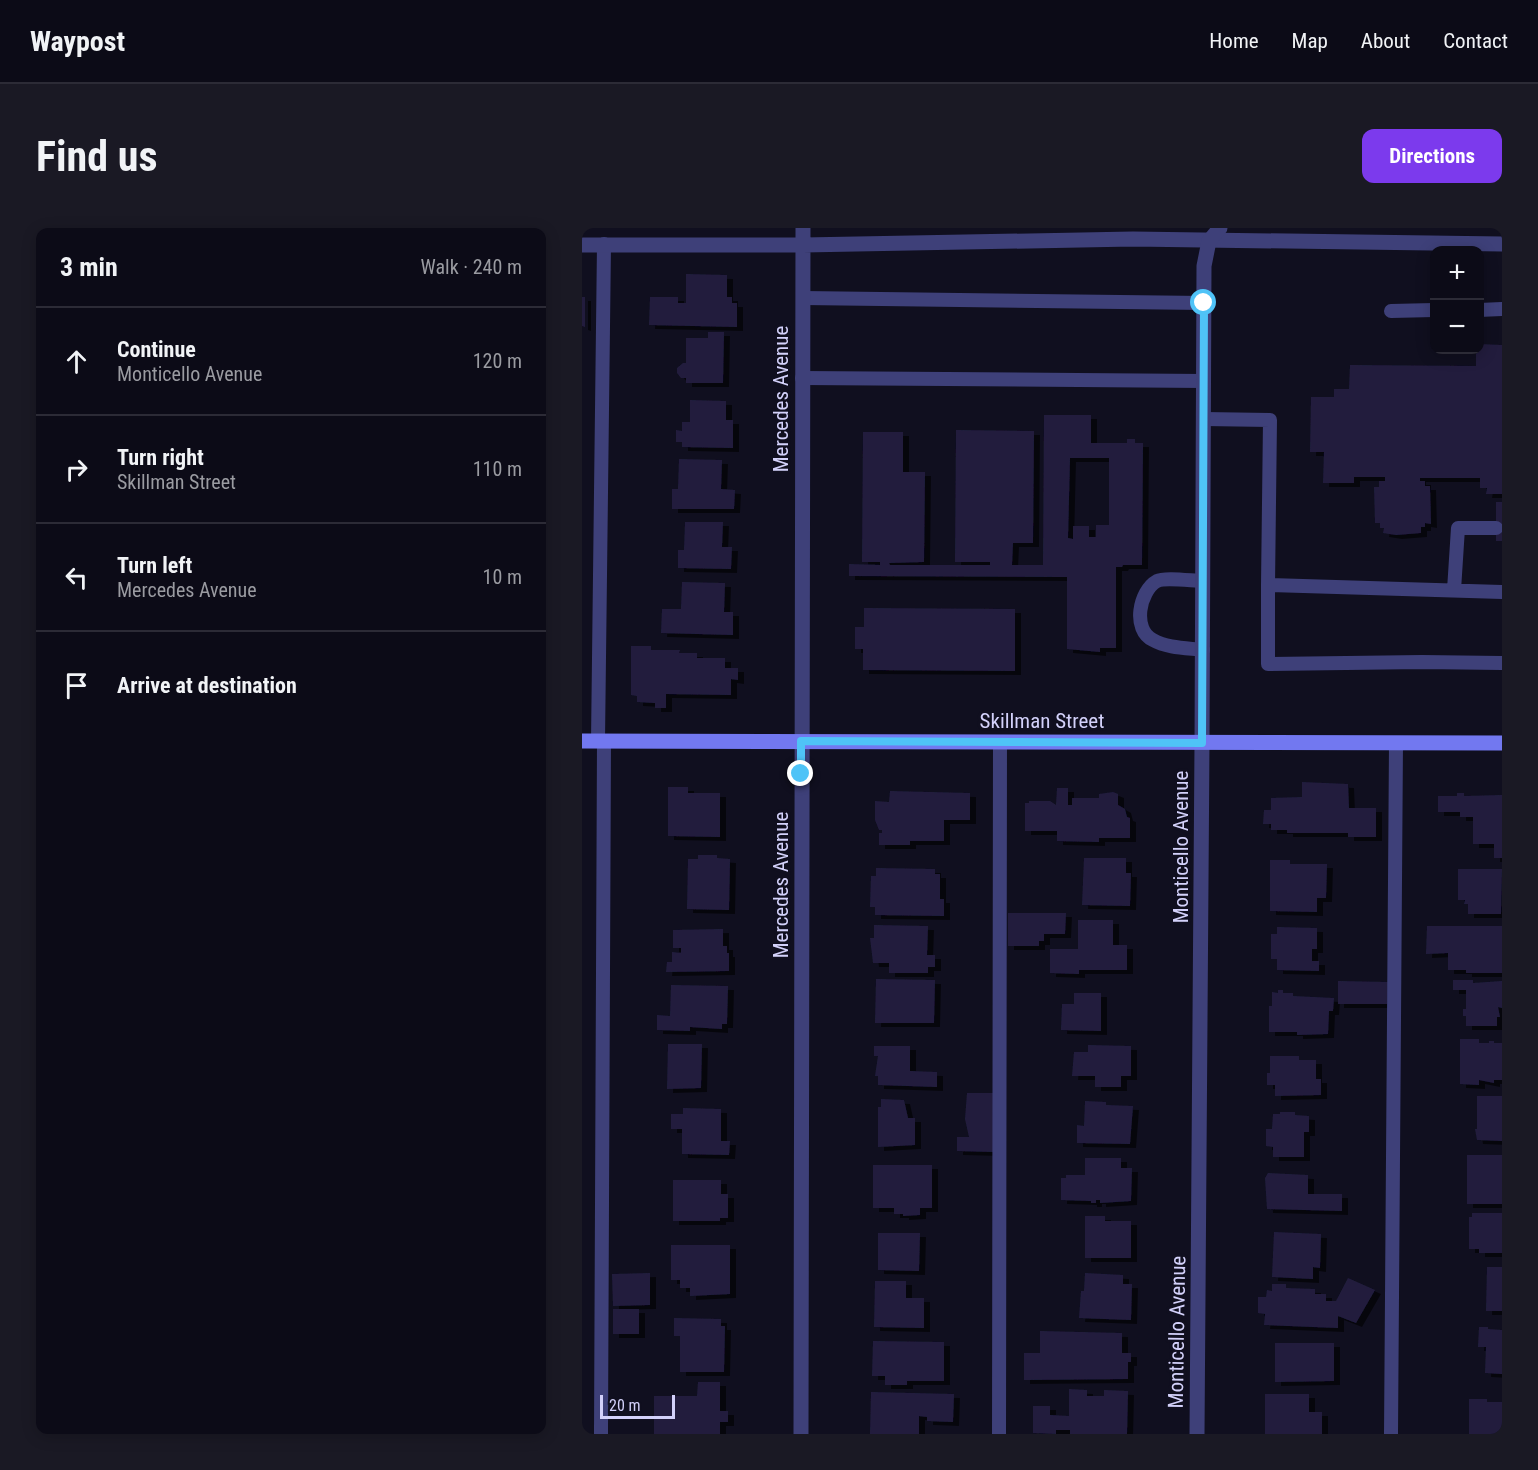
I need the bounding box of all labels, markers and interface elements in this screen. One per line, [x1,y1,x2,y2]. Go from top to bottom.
text: Waypost [30,25,125,58]
text: Home [1209,29,1259,53]
text: Map [1292,29,1328,53]
text: About [1361,29,1410,53]
text: Contact [1443,29,1508,53]
button: Directions [1362,129,1502,183]
text: Find us [36,132,157,181]
map controls [1430,246,1484,354]
button: + [1430,246,1484,300]
text: 3 min [60,252,118,282]
text: Walk · 240 m [421,255,522,279]
route start [1190,289,1216,315]
button: − [1430,300,1484,354]
street label: Mercedes Avenue [769,326,793,472]
text: Continue [117,337,196,362]
icon: ahead [60,345,93,378]
text: 120 m [473,349,522,373]
text: Monticello Avenue [117,362,262,386]
text: Turn right [117,445,204,470]
icon: right [60,453,93,486]
text: 110 m [473,457,522,481]
text: Skillman Street [117,470,236,494]
text: Turn left [117,553,192,578]
icon: left [60,561,93,594]
text: 10 m [483,565,522,589]
text: Mercedes Avenue [117,578,257,602]
icon: arrive [60,669,93,702]
text: Arrive at destination [117,673,297,698]
street label: Skillman Street [980,709,1104,733]
route end [787,760,813,786]
street label: Monticello Avenue [1169,771,1193,923]
street label: Mercedes Avenue [769,812,793,958]
street label: Monticello Avenue [1164,1255,1190,1409]
scale bar [600,1392,675,1420]
text: 20 m [609,1396,641,1415]

